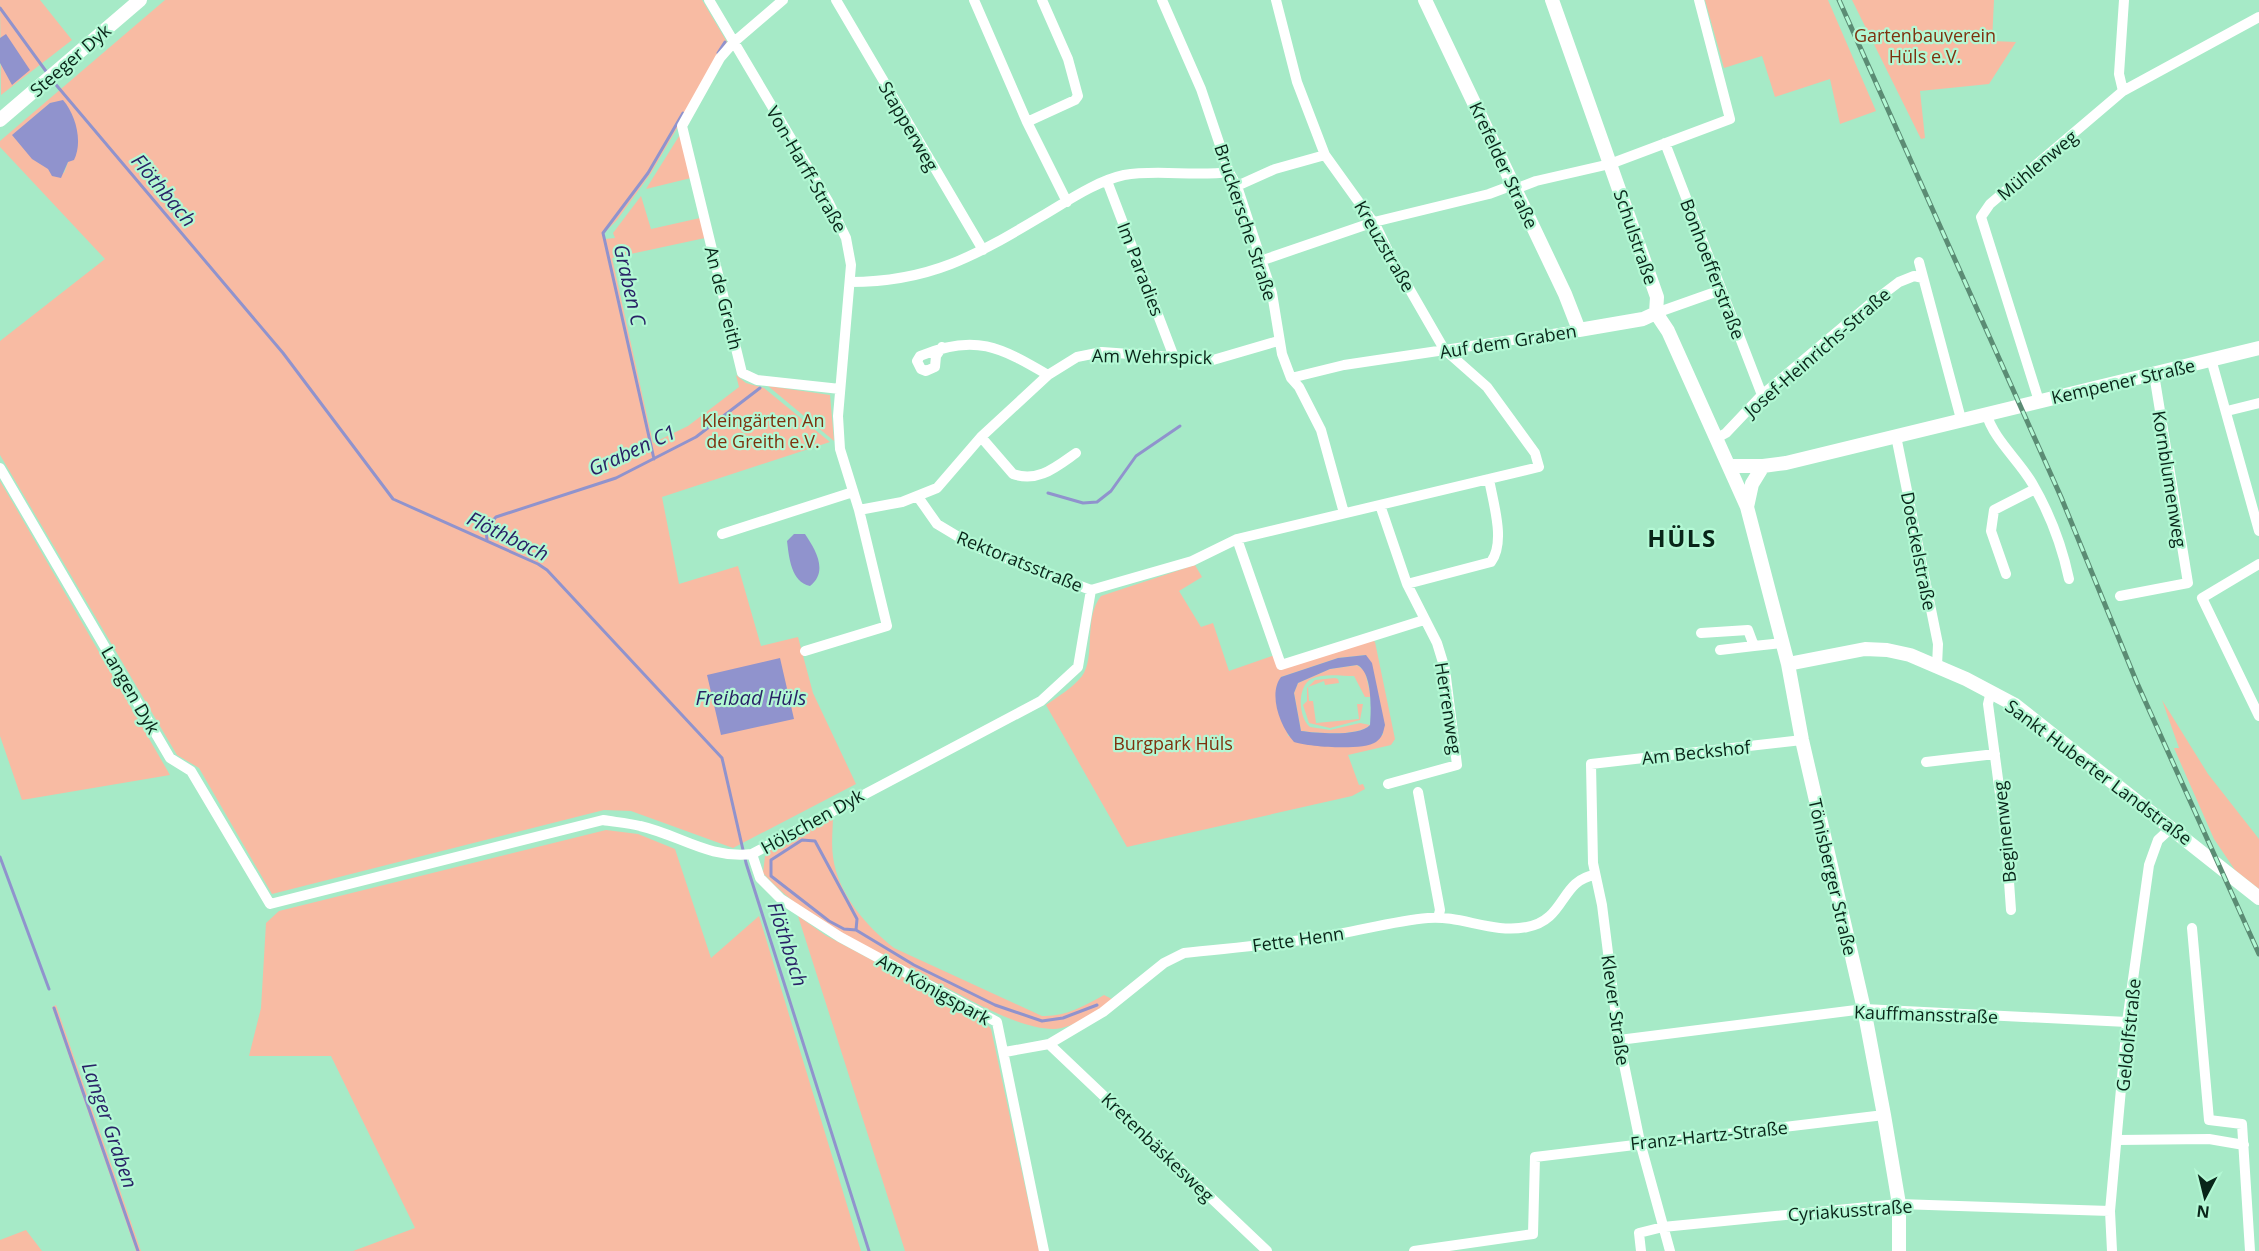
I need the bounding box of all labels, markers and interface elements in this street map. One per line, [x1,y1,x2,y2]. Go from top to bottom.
street label: Steeger Dyk [24,18,116,102]
park label: Gartenbauverein Hüls e.V. [1854,23,1996,68]
street label: Stapperweg [874,77,944,175]
street label: Krefelder Straße [1464,98,1544,232]
street label: Von-Harff-Straße [761,102,853,236]
street label: Mühlenweg [1992,124,2082,206]
street label: Bruckersche Straße [1209,141,1283,303]
water label: Flöthbach [126,148,202,232]
street label: Schulstraße [1609,186,1663,288]
street label: Bonhoefferstraße [1675,195,1751,343]
street label: Kreuzstraße [1349,196,1421,296]
street label: Im Paradies [1112,219,1170,319]
water label: Graben C [608,242,653,330]
street label: An de Greith [700,244,748,352]
street label: Josef-Heinrichs-Straße [1737,282,1895,423]
street label: Auf dem Graben [1438,318,1578,364]
street label: Am Wehrspick [1092,343,1213,369]
street label: Kempener Straße [2049,353,2197,409]
park label: Kleingärten An de Greith e.V. [701,408,825,453]
street label: Kornblumenweg [2147,409,2193,549]
water label: Graben C1 [584,418,680,482]
street label: Doeckelstraße [1896,490,1942,612]
water label: Flöthbach [463,505,553,567]
district label: HÜLS [1647,521,1717,554]
street label: Rektoratsstraße [953,525,1087,597]
street label: Langen Dyk [96,642,166,739]
street label: Herrenweg [1430,660,1468,756]
water label: Freibad Hüls [696,684,807,711]
street label: Sankt Huberter Landstraße [2001,694,2197,850]
park label: Burgpark Hüls [1113,731,1233,755]
street label: Am Beckshof [1641,734,1752,770]
street label: Beginenweg [1987,780,2021,884]
street label: Hölschen Dyk [756,783,868,859]
street label: Tönisberger Straße [1803,796,1863,958]
water label: Flöthbach [762,898,814,990]
street label: Fette Henn [1251,921,1345,957]
street label: Am Königspark [873,948,996,1030]
street label: Klever Straße [1596,953,1636,1067]
street label: Geldolfstraße [2110,977,2146,1093]
street label: Kauffmansstraße [1854,999,1998,1029]
water label: Langer Graben [76,1058,144,1192]
street label: Kretenbäskesweg [1097,1087,1220,1207]
street label: Franz-Hartz-Straße [1629,1115,1789,1155]
north arrow [2175,1167,2235,1227]
street label: Cyriakusstraße [1787,1194,1913,1226]
text: N [2195,1200,2211,1224]

